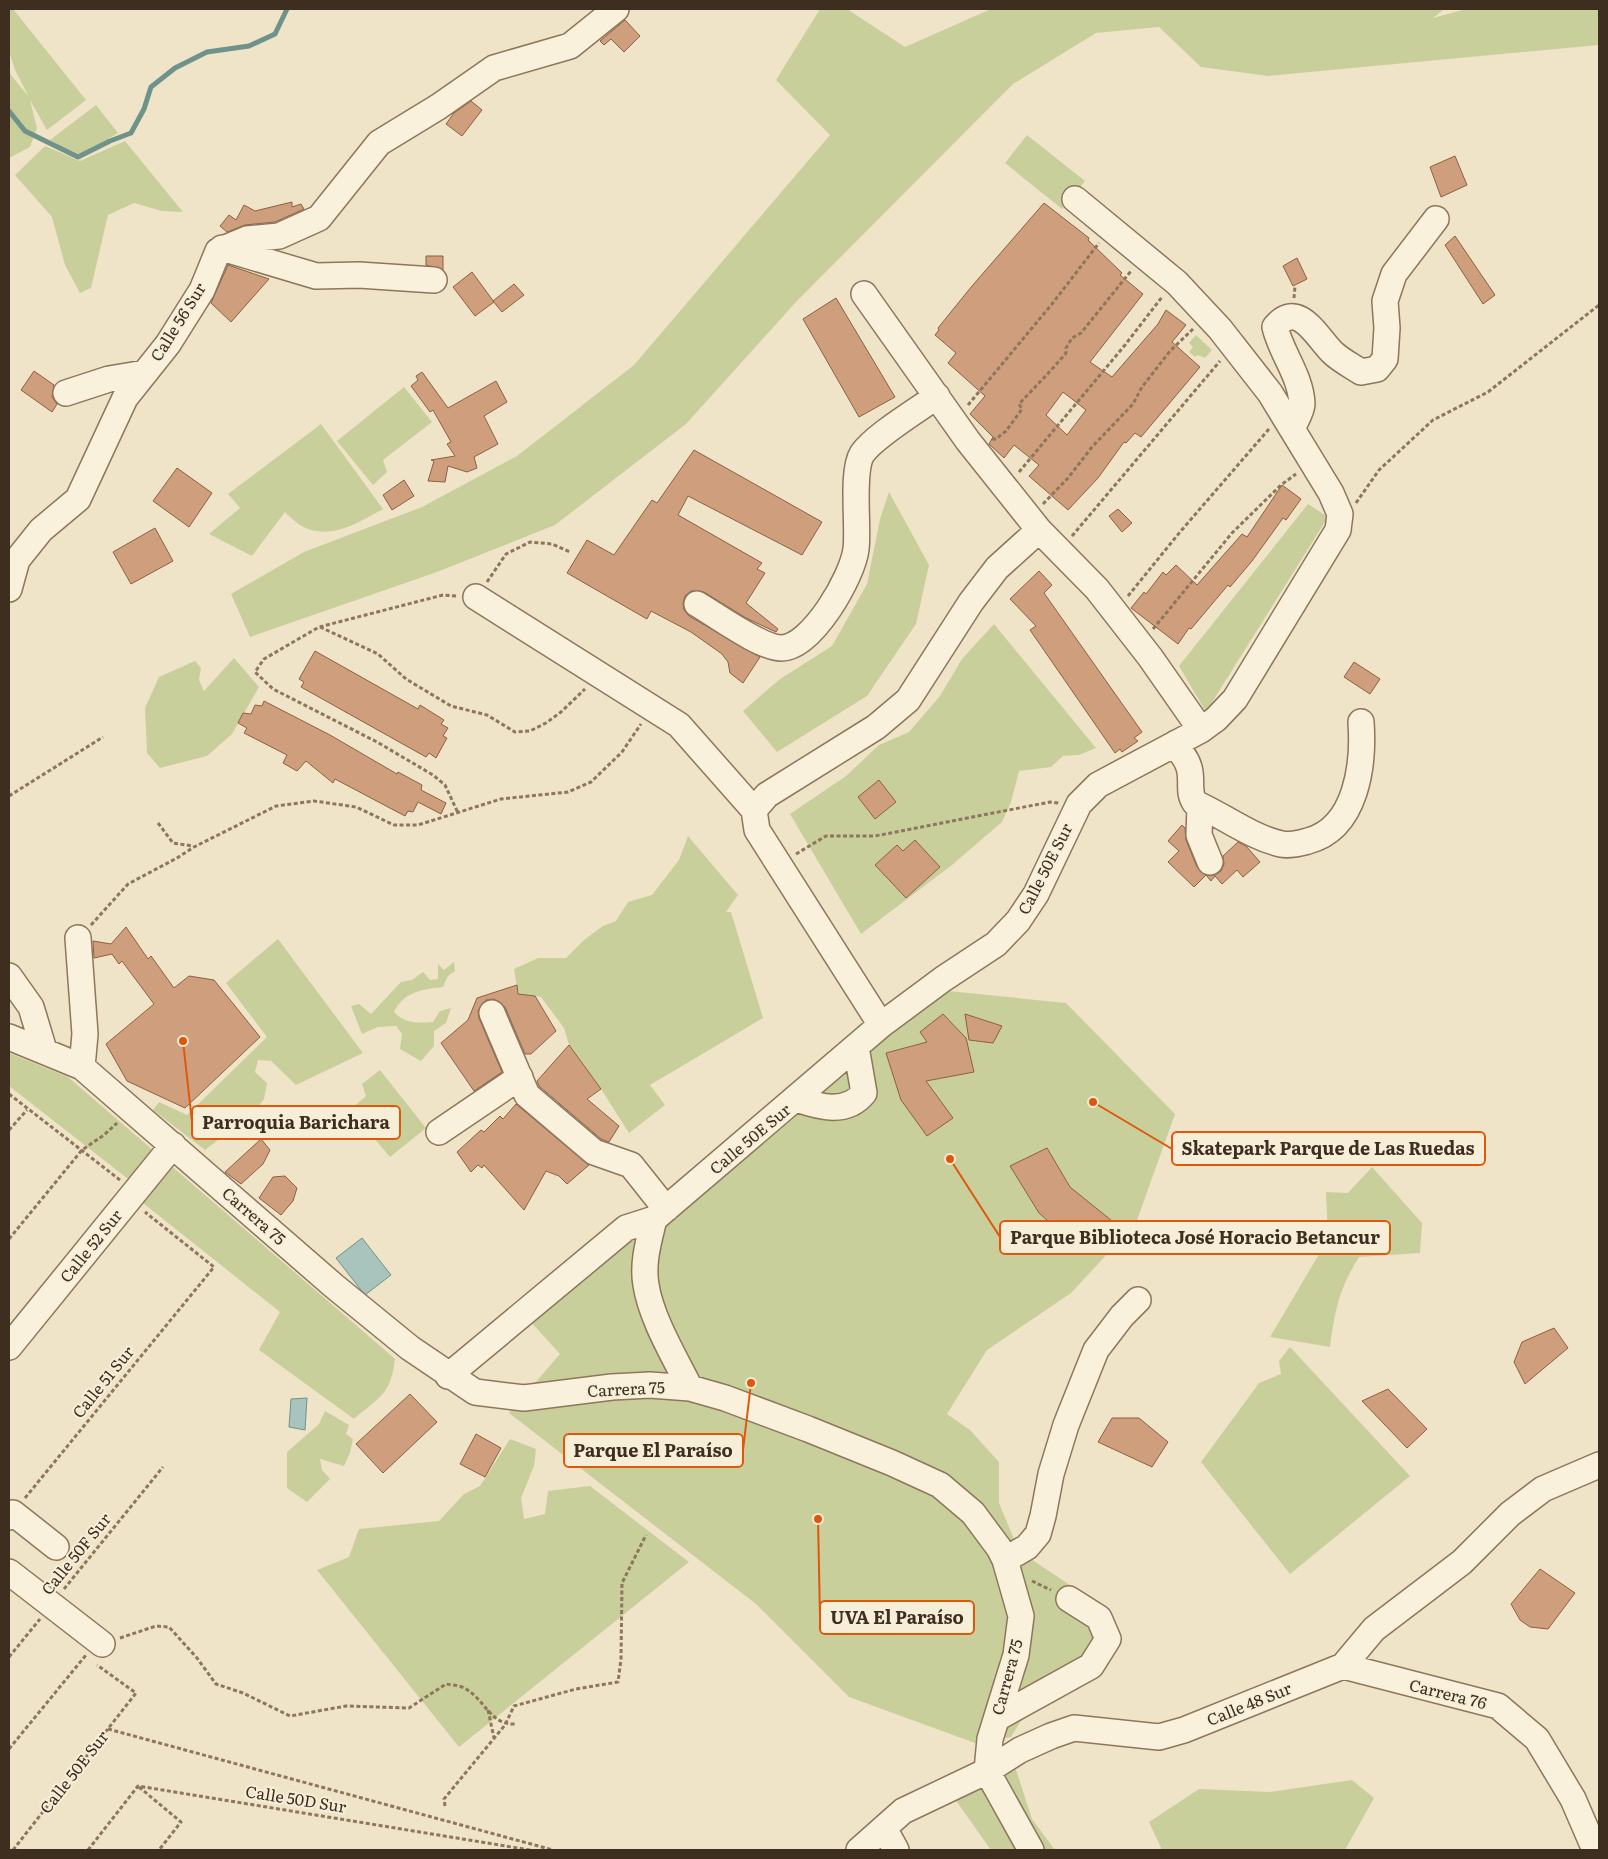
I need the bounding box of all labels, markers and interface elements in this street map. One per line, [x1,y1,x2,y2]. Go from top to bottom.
street label: Calle 56 Sur [143,277,211,365]
street label: Calle 50E Sur [1011,818,1078,918]
street label: Calle 50E Sur [703,1097,796,1179]
callout: Parroquia Barichara [192,1106,400,1139]
text: Parroquia Barichara [202,1108,391,1135]
callout: Skatepark Parque de Las Ruedas [1172,1132,1485,1165]
text: Skatepark Parque de Las Ruedas [1181,1134,1475,1161]
street label: Carrera 75 [217,1181,292,1250]
street label: Calle 52 Sur [53,1203,128,1287]
callout: Parque Biblioteca José Horacio Betancur [1000,1221,1390,1254]
text: Parque Biblioteca José Horacio Betancur [1010,1223,1380,1250]
street label: Calle 51 Sur [66,1340,139,1423]
street label: Carrera 75 [586,1374,665,1402]
callout: Parque El Paraíso [564,1434,743,1467]
text: Parque El Paraíso [573,1436,733,1463]
street label: Calle 50F Sur [35,1507,116,1599]
callout: UVA El Paraíso [820,1601,974,1634]
text: UVA El Paraíso [830,1603,964,1630]
street label: Carrera 75 [984,1636,1028,1717]
street label: Carrera 76 [1407,1672,1490,1714]
street label: Calle 48 Sur [1203,1675,1295,1731]
street label: Calle 50E Sur [33,1724,114,1818]
street label: Calle 50D Sur [244,1778,349,1818]

